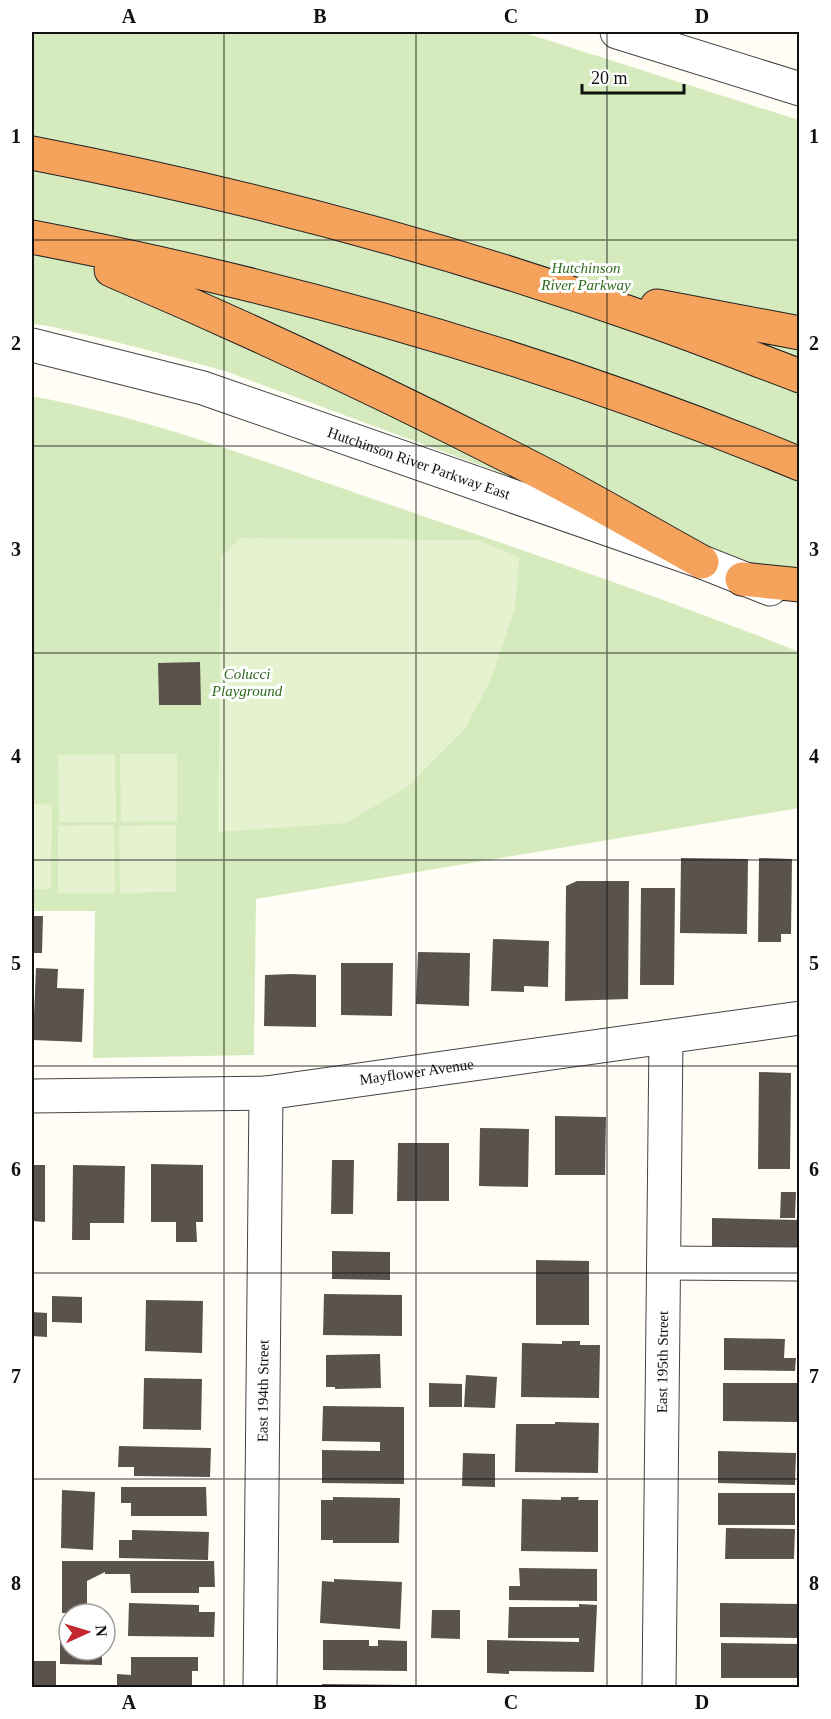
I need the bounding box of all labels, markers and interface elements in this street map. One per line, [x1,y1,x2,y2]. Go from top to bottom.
text: A [122,5,137,27]
text: B [313,5,327,27]
text: C [504,5,518,27]
text: D [695,5,709,27]
scale bar [582,57,684,95]
text: 20 m [591,68,628,88]
text: 1 [11,125,21,147]
text: 1 [809,125,819,147]
park label: Hutchinson River Parkway [540,260,631,293]
text: 2 [11,332,21,354]
text: 2 [809,332,819,354]
street label: Hutchinson River Parkway East [326,424,513,503]
text: 3 [11,538,21,560]
text: 3 [809,538,819,560]
park label: Colucci Playground [211,666,283,699]
text: 4 [11,745,21,767]
text: 4 [809,745,819,767]
text: 5 [11,952,21,974]
text: 5 [809,952,819,974]
street label: Mayflower Avenue [358,1056,475,1088]
text: 6 [11,1158,21,1180]
text: 6 [809,1158,819,1180]
street label: East 195th Street [654,1310,671,1413]
street label: East 194th Street [254,1339,272,1442]
text: 7 [11,1365,21,1387]
text: 7 [809,1365,819,1387]
text: 8 [11,1572,21,1594]
text: 8 [809,1572,819,1594]
north arrow [57,1602,117,1662]
text: N [93,1625,110,1638]
text: A [122,1691,137,1713]
text: B [313,1691,327,1713]
text: C [504,1691,518,1713]
text: D [695,1691,709,1713]

